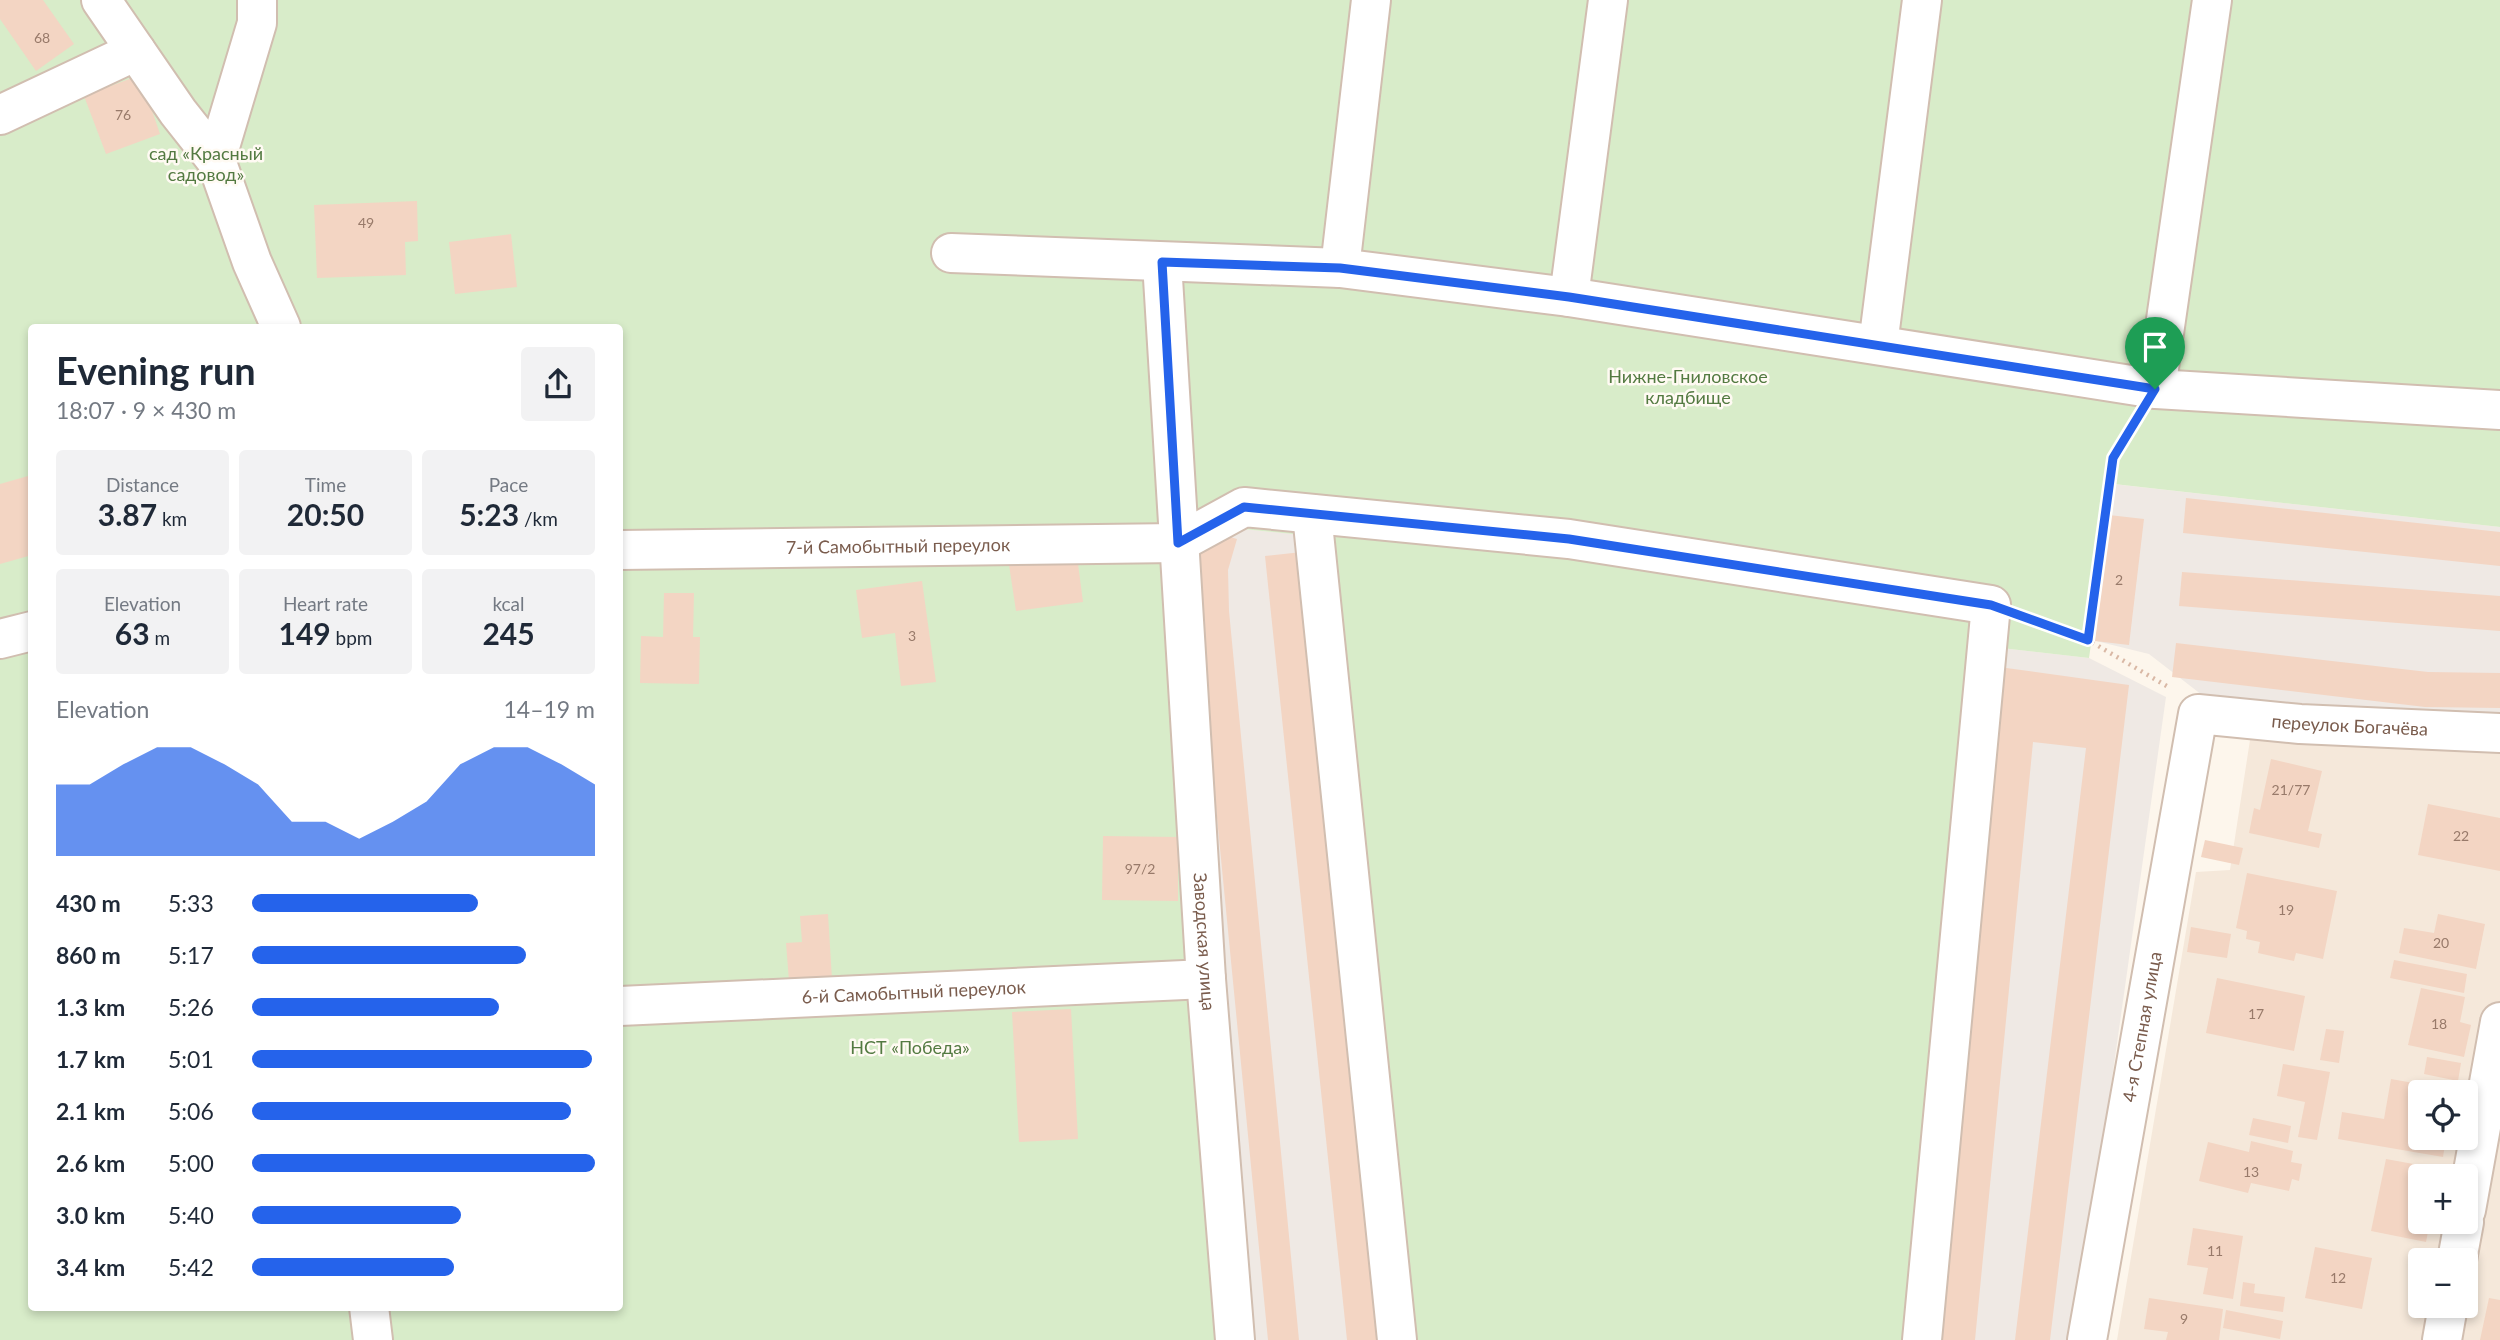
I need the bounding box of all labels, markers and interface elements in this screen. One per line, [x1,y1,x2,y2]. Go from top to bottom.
house number: 68 [34,29,50,46]
house number: 76 [115,106,131,123]
park label: сад «Красный садовод» [149,142,263,185]
house number: 49 [358,214,374,231]
pin [2125,317,2185,389]
icon: arrive [2136,328,2174,366]
text: Evening run [56,347,256,393]
button: share [521,347,595,421]
park label: Нижне-Гниловское кладбище [1608,365,1768,408]
text: 18:07 · 9 × 430 m [56,396,236,424]
text: Distance [106,473,179,496]
text: Time [305,473,346,496]
text: Pace [489,473,528,496]
text: 3.87 [98,496,157,532]
text: 20:50 [287,496,364,532]
text: 5:23 [459,496,519,532]
text: km [157,507,187,530]
text: /km [519,507,558,530]
street label: 7-й Самобытный переулок [786,533,1011,558]
house number: 2 [2115,571,2123,588]
text: Elevation [104,592,181,615]
text: Heart rate [283,592,368,615]
text: kcal [492,592,525,615]
text: 63 [115,615,150,651]
text: 149 [279,615,331,651]
text: 245 [482,615,535,651]
text: m [150,626,170,649]
text: bpm [331,626,372,649]
house number: 3 [908,627,916,644]
text: Elevation [56,695,149,723]
text: 14–19 m [503,695,595,723]
street label: переулок Богачёва [2271,709,2428,740]
house number: 21/77 [2272,781,2310,798]
house number: 22 [2453,827,2469,844]
house number: 97/2 [1125,860,1155,877]
street label: Заводская улица [1189,872,1221,1012]
text: 430 m [56,889,121,917]
text: 5:33 [168,889,214,917]
house number: 19 [2278,901,2294,918]
house number: 20 [2433,934,2449,951]
text: 860 m [56,941,121,969]
text: 5:17 [168,941,214,969]
street label: 4-я Степная улица [2117,950,2166,1104]
street label: 6-й Самобытный переулок [801,975,1027,1008]
text: 1.3 km [56,993,125,1021]
text: 5:26 [168,993,214,1021]
house number: 17 [2248,1005,2264,1022]
house number: 18 [2431,1015,2447,1032]
park label: НСТ «Победа» [850,1036,970,1058]
text: 1.7 km [56,1045,125,1073]
text: 5:01 [168,1045,214,1073]
map controls [2408,1080,2478,1318]
button: locate [2408,1080,2478,1150]
text: 2.1 km [56,1097,125,1125]
text: 5:06 [168,1097,214,1125]
text: 2.6 km [56,1149,125,1177]
text: 5:00 [168,1149,214,1177]
house number: 13 [2243,1163,2259,1180]
button: + [2408,1164,2478,1234]
text: 3.0 km [56,1201,125,1229]
text: 5:40 [168,1201,214,1229]
house number: 11 [2207,1242,2223,1259]
button: − [2408,1248,2478,1318]
text: 3.4 km [56,1253,125,1281]
text: 5:42 [168,1253,214,1281]
house number: 12 [2330,1269,2346,1286]
house number: 9 [2180,1310,2188,1327]

